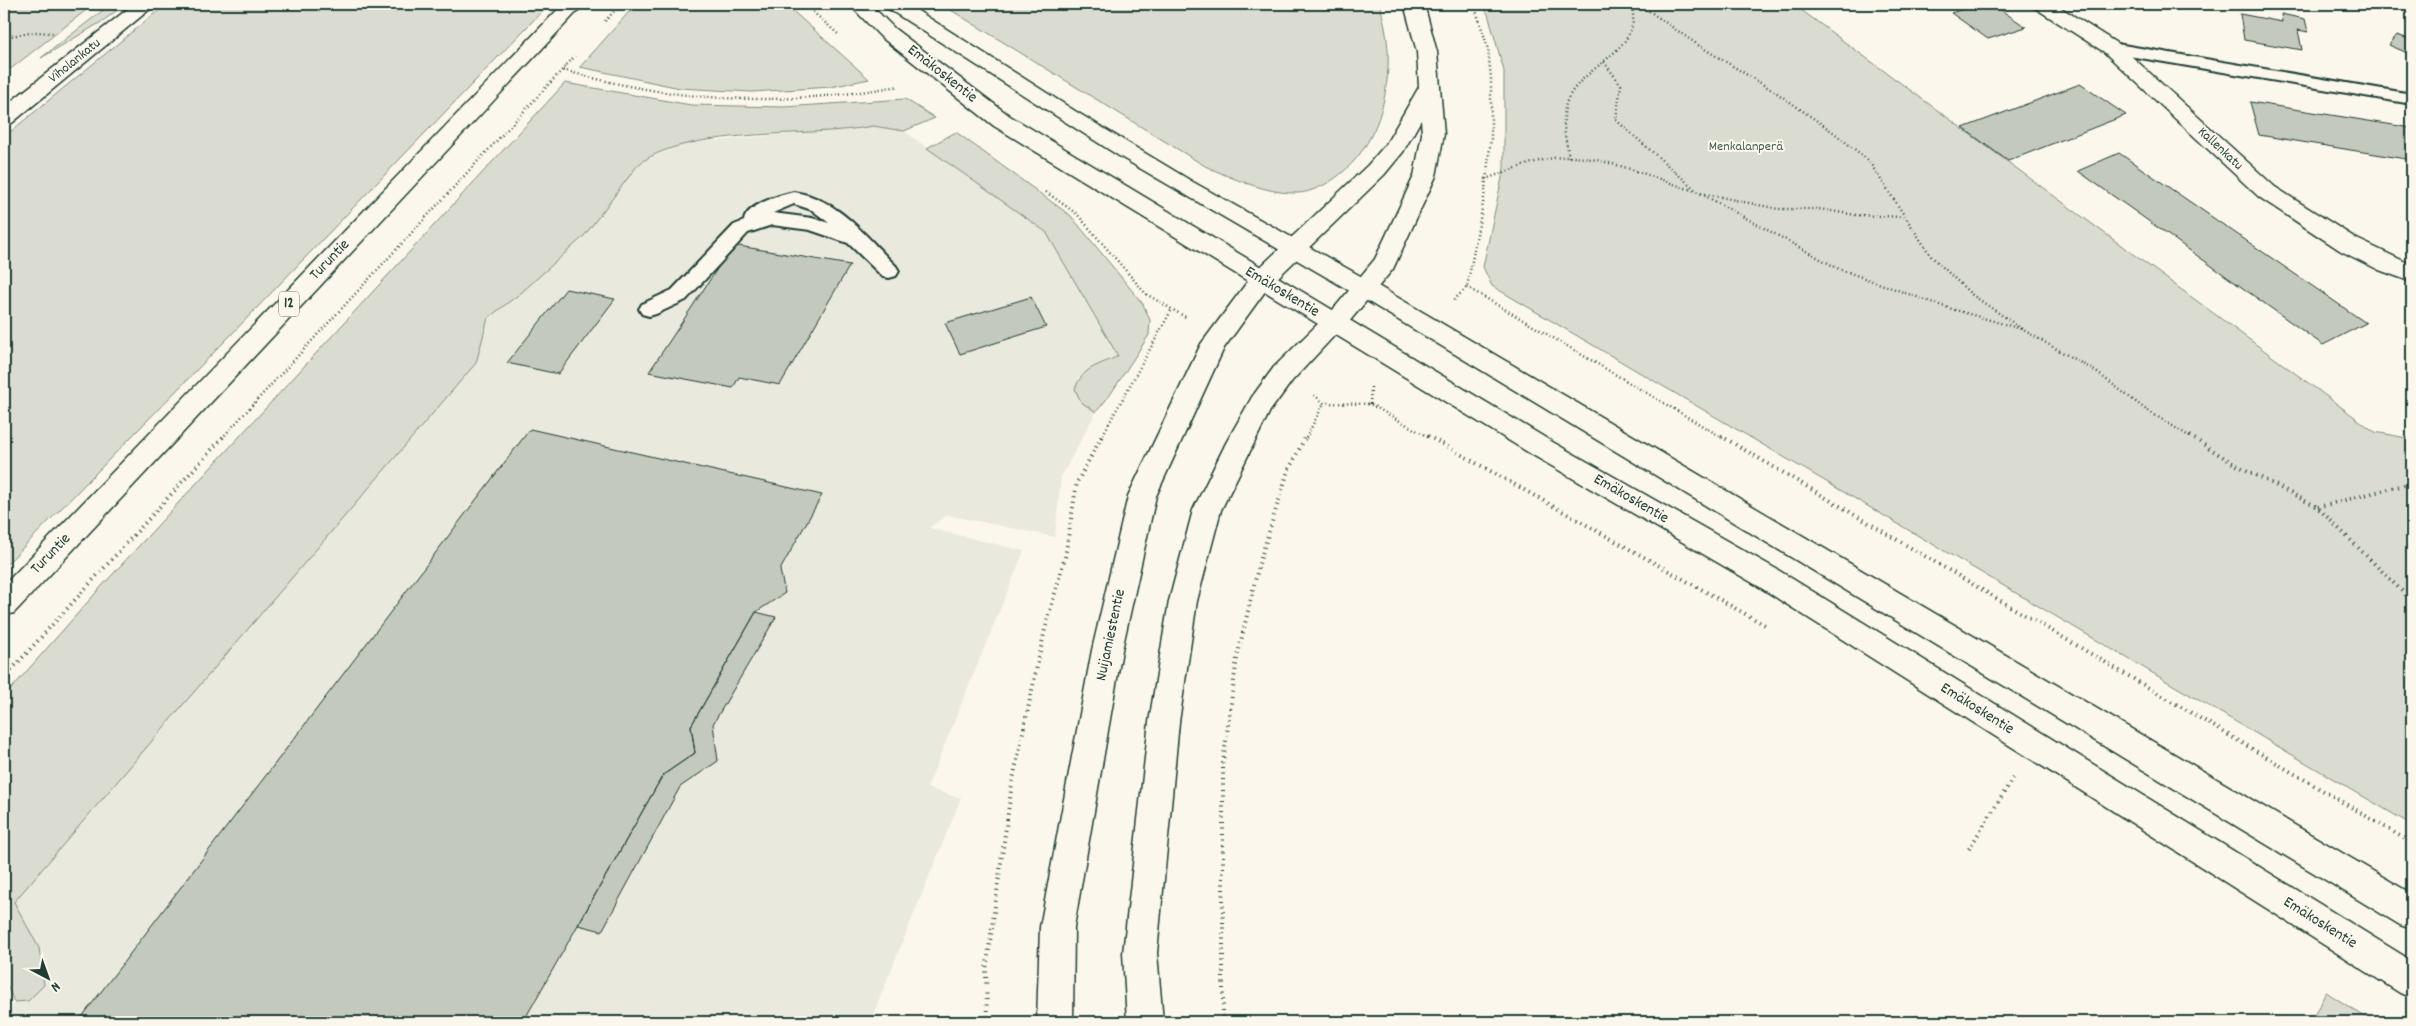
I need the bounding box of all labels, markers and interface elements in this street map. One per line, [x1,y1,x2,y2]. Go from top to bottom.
street label: Viholankatu [45,34,105,88]
street label: Emäkoskentie [902,39,982,109]
street label: Kallenkatu [2193,123,2247,175]
park label: Menkalanperä [1709,137,1783,157]
street label: Turuntie [305,234,355,286]
street label: Emäkoskentie [1240,261,1324,323]
road number: 12 [279,292,299,316]
street label: Emäkoskentie [1589,468,1673,530]
street label: Turuntie [26,528,76,580]
street label: Nuijamiestentie [1090,587,1132,683]
street label: Emäkoskentie [1935,677,2019,741]
street label: Emäkoskentie [2278,891,2362,955]
north arrow [22,954,72,1004]
text: N [46,976,64,996]

